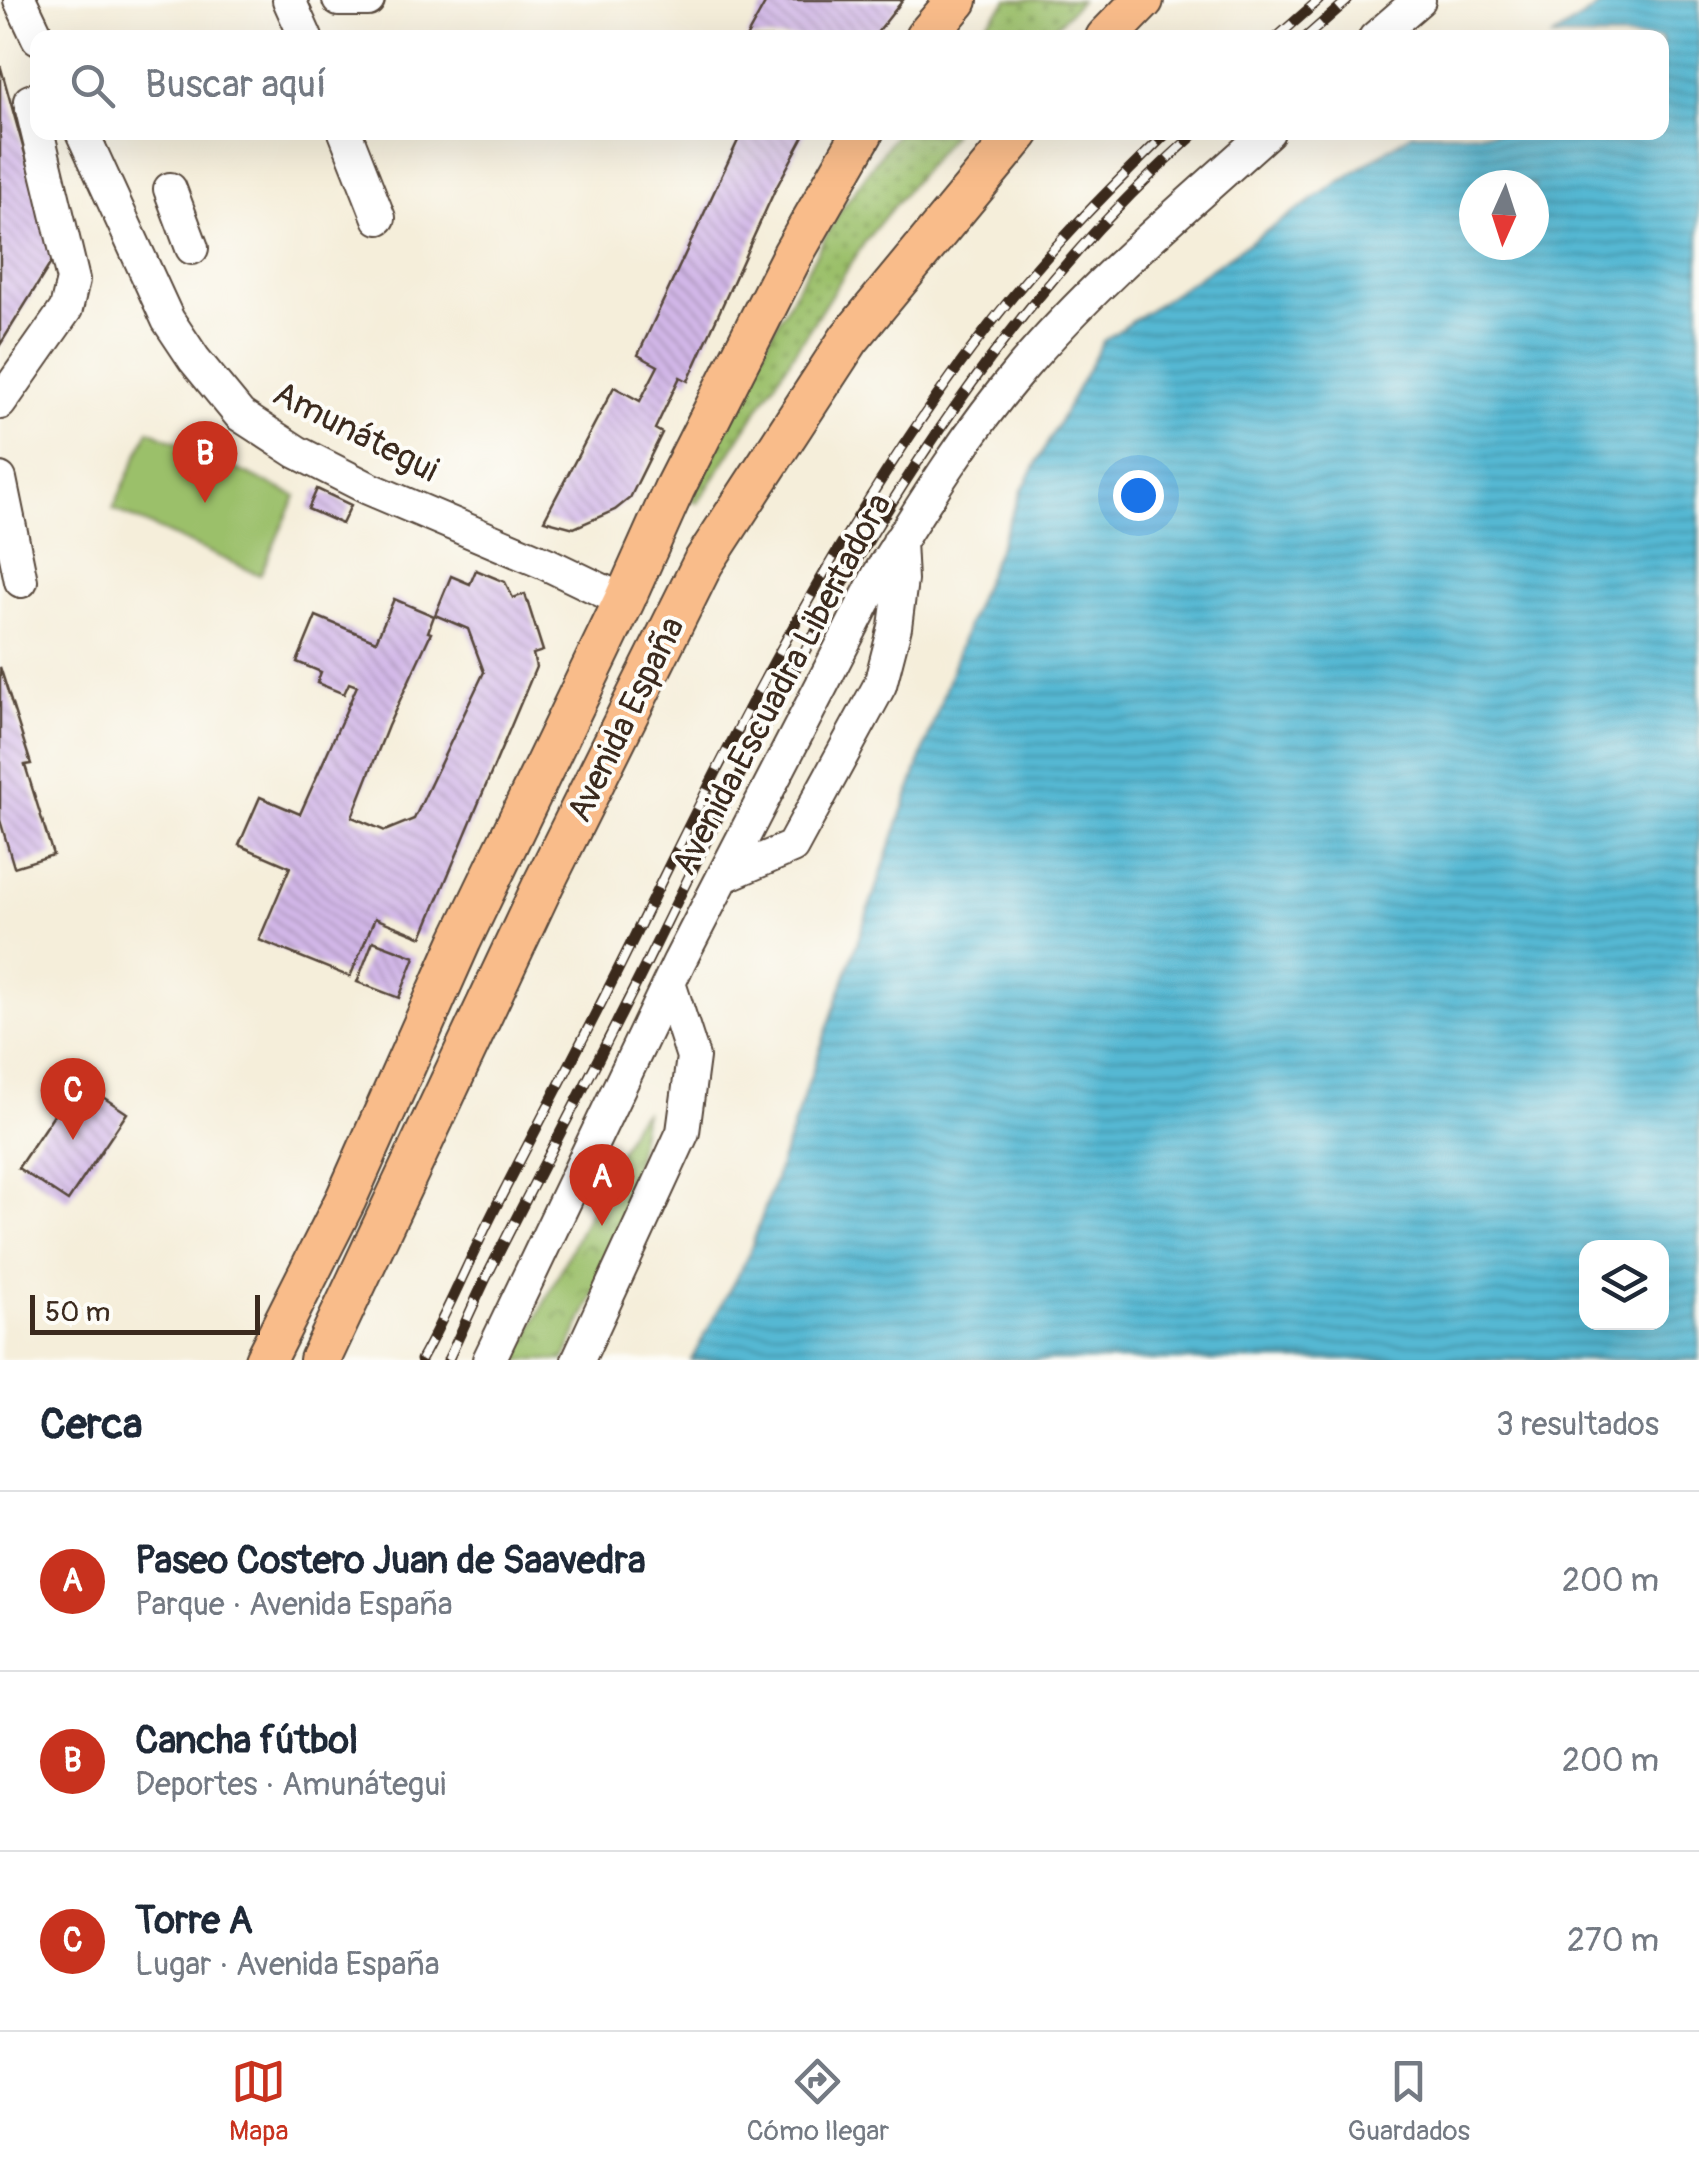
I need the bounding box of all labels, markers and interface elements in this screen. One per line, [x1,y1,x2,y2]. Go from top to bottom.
search box [30,30,1669,140]
icon: search [65,58,120,113]
text: Buscar aquí [145,61,327,109]
north arrow [1459,170,1549,260]
street label: Amunátegui [266,372,446,492]
pin: B [172,420,238,503]
your location [1113,470,1164,521]
street label: Avenida Escuadra Libertadora [662,486,901,883]
street label: Avenida España [557,610,695,829]
pin: C [40,1058,106,1140]
pin: A [570,1144,634,1226]
map controls [1579,1240,1669,1330]
button: layers [1579,1240,1669,1330]
scale bar [30,1290,260,1334]
text: 50 m [45,1295,110,1330]
text: Cerca [40,1399,142,1451]
text: 3 resultados [1496,1405,1659,1445]
text: Paseo Costero Juan de Saavedra [135,1537,646,1585]
text: A [62,1561,83,1601]
text: 200 m [1562,1561,1659,1601]
text: Parque · Avenida España [135,1585,453,1625]
text: Cancha fútbol [135,1717,358,1765]
text: B [63,1741,82,1781]
text: 200 m [1562,1741,1659,1781]
text: Deportes · Amunátegui [135,1765,446,1805]
text: Torre A [135,1897,253,1945]
text: C [63,1921,82,1961]
text: 270 m [1567,1921,1659,1961]
text: Lugar · Avenida España [135,1945,440,1985]
tab: Mapa [229,2054,288,2149]
tab: Cómo llegar [747,2054,889,2149]
tab: Guardados [1347,2054,1470,2149]

